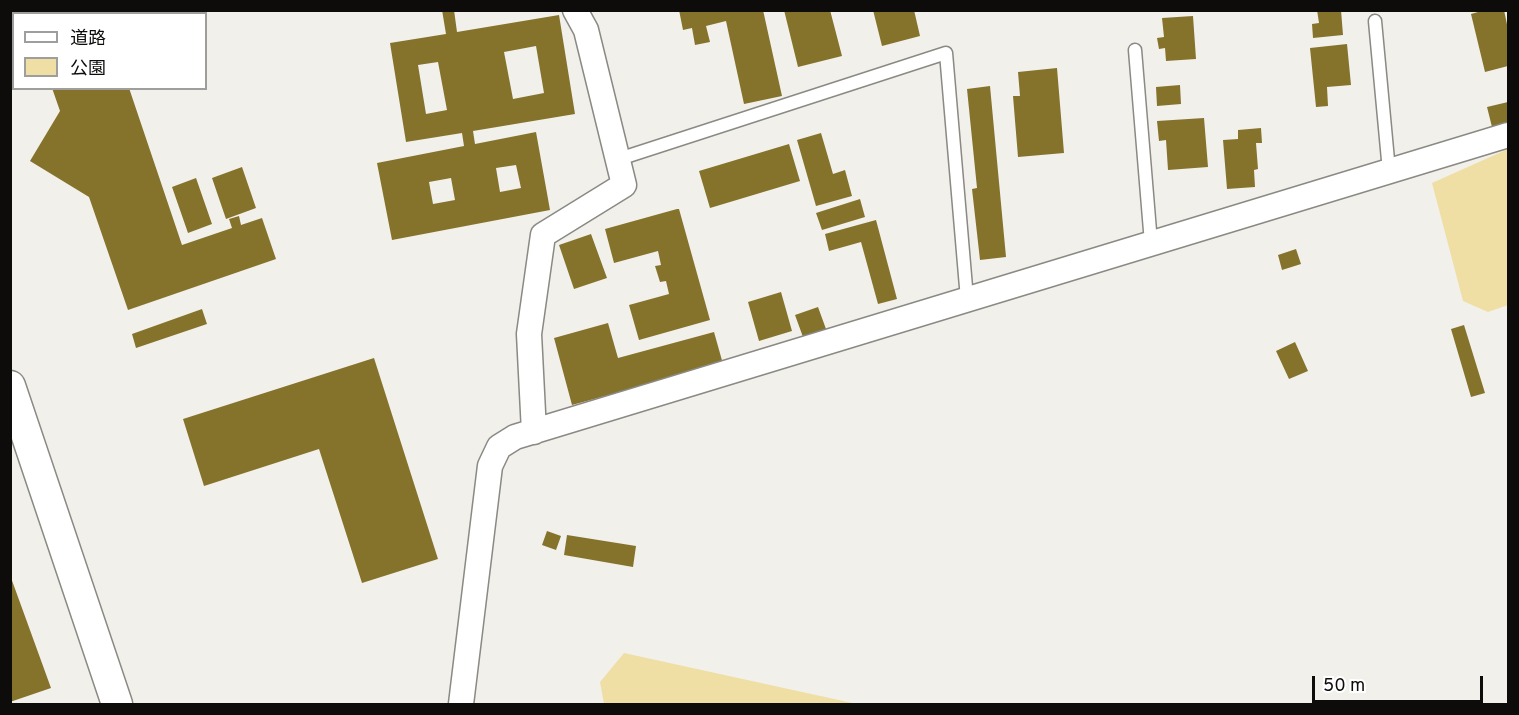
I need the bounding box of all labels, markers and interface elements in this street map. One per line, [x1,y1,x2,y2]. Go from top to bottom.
legend [12,12,207,90]
text: 道路 [70,28,106,51]
text: 公園 [70,58,106,81]
scale bar [1315,664,1486,702]
text: 50 m [1323,675,1365,698]

